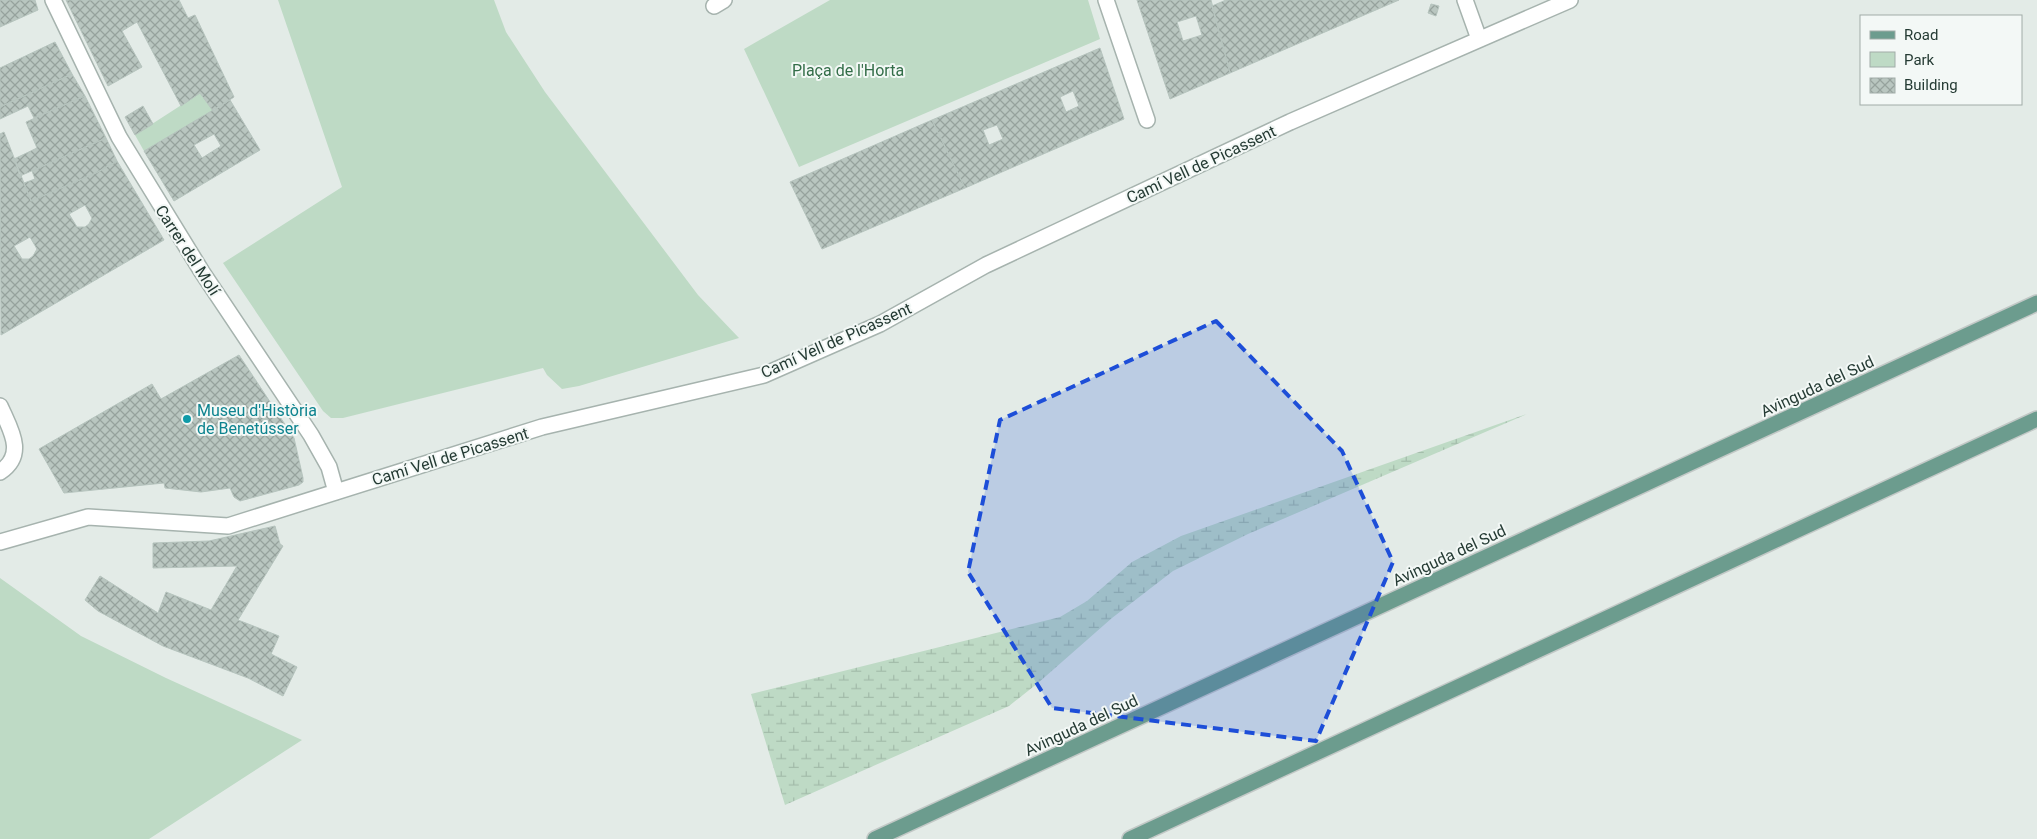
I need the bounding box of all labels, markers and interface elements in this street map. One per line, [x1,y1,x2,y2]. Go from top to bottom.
legend [1860,15,2022,105]
text: Road [1904,26,1938,44]
text: Park [1904,51,1935,69]
park label: Plaça de l'Horta [792,61,904,80]
text: Building [1904,76,1958,94]
street label: Camí Vell de Picassent [1123,121,1279,207]
street label: Carrer del Molí [151,201,224,300]
street label: Camí Vell de Picassent [758,299,914,382]
street label: Avinguda del Sud [1758,352,1877,421]
place label: Museu d'Història de Benetússer [197,401,317,438]
marker: Museu d'Història de Benetússer [181,413,193,425]
street label: Camí Vell de Picassent [370,424,531,489]
street label: Avinguda del Sud [1390,521,1509,590]
street label: Avinguda del Sud [1022,691,1141,760]

